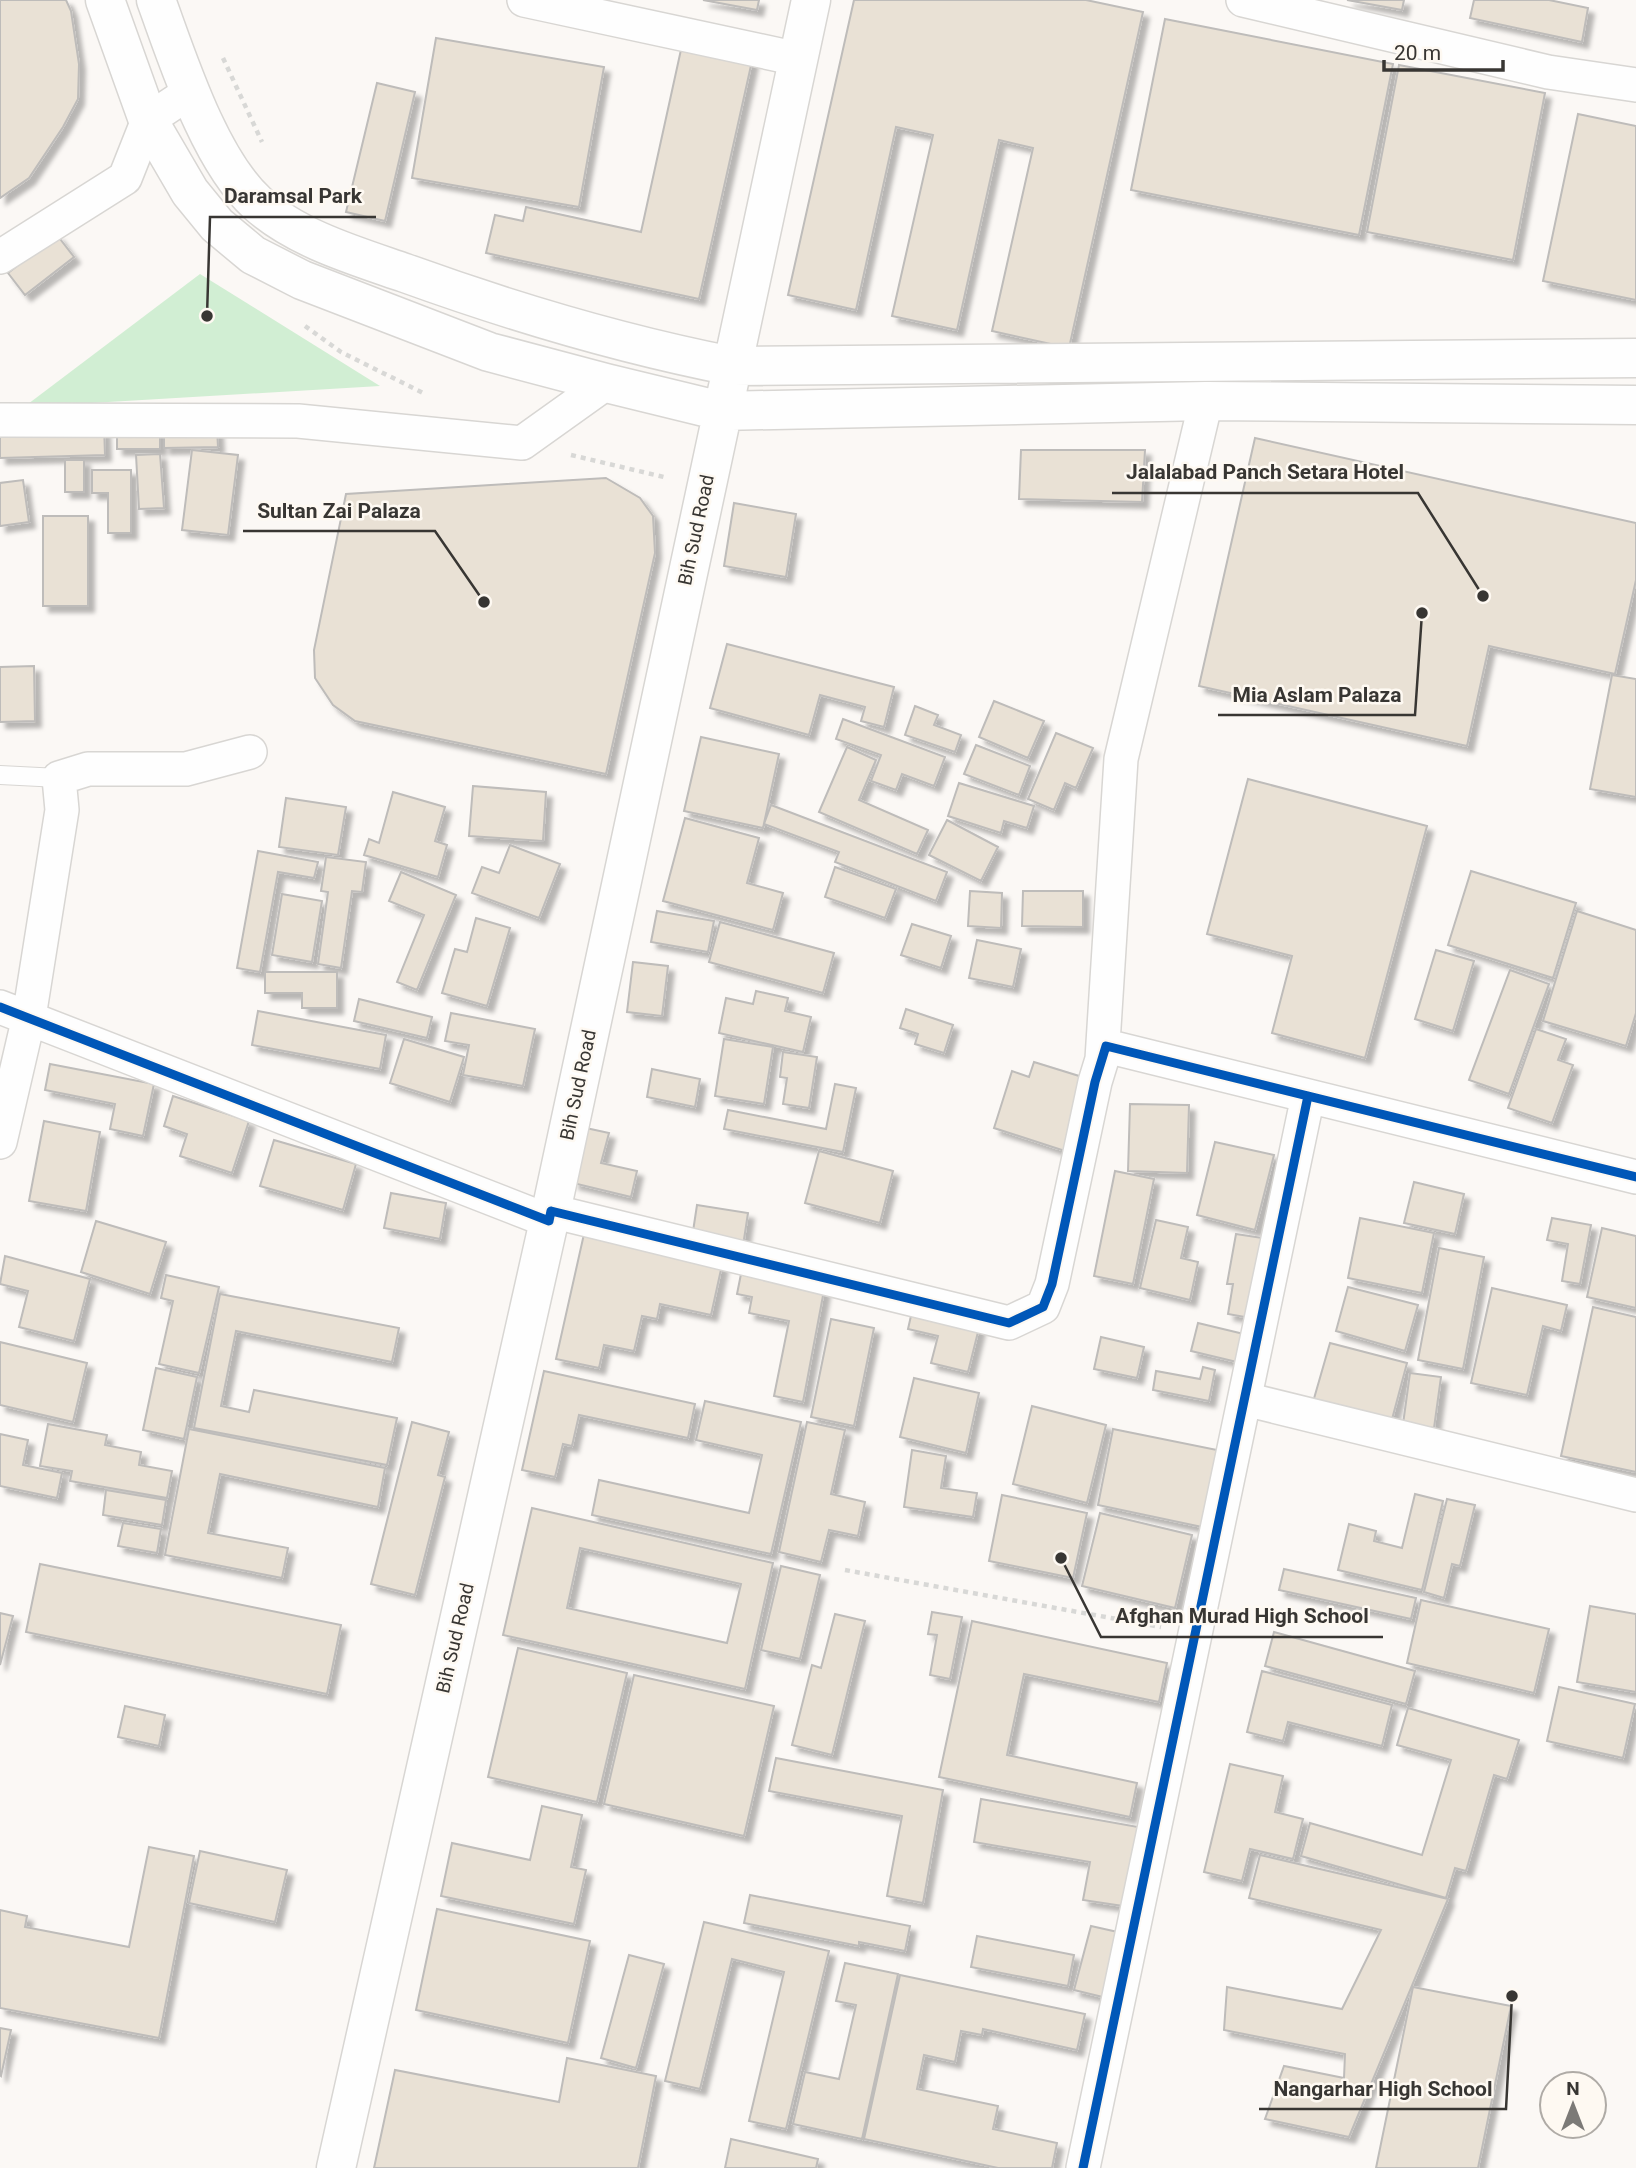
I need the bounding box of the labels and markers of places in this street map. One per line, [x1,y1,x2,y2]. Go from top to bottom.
callout: Daramsal Park [210,175,376,217]
callout: Jalalabad Panch Setara Hotel [1112,451,1418,493]
callout: Sultan Zai Palaza [243,489,435,531]
callout: Mia Aslam Palaza [1218,673,1415,715]
callout: Afghan Murad High School [1101,1595,1383,1637]
callout: Nangarhar High School [1259,2067,1506,2109]

